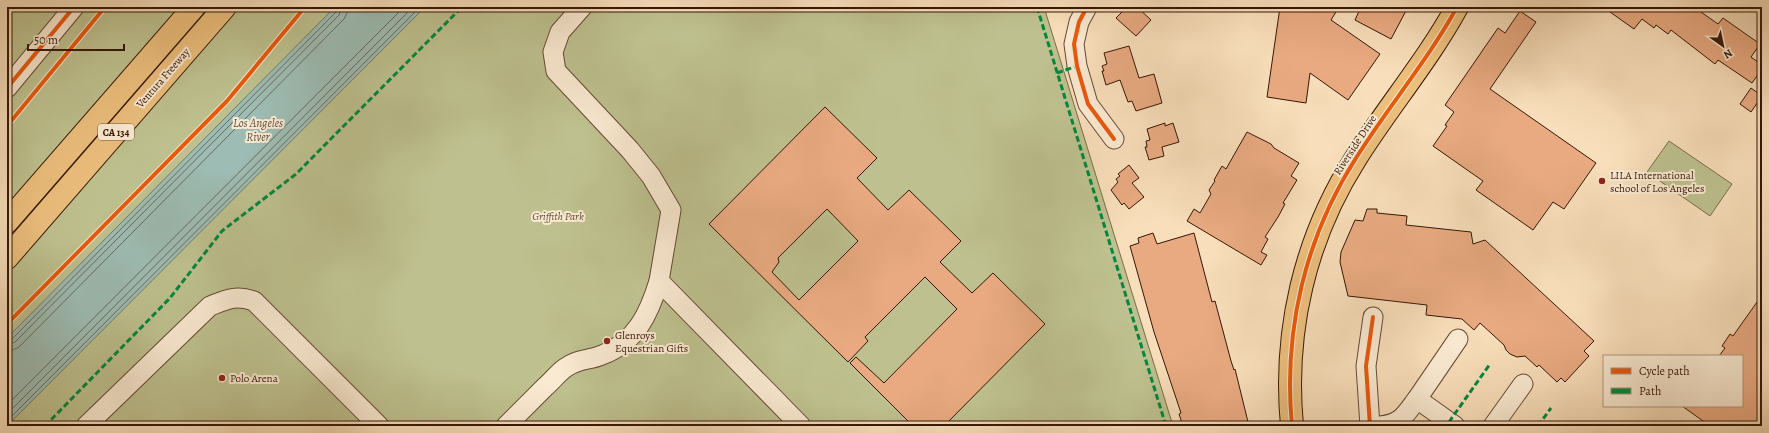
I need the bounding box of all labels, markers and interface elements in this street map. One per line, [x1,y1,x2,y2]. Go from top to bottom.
scale bar [28,26,124,52]
north arrow [1703,26,1743,66]
text: 50 m [34,32,58,48]
street label: Ventura Freeway [132,45,193,112]
text: N [1721,45,1736,62]
street label: Riverside Drive [1330,112,1380,178]
water label: Los Angeles River [233,115,283,145]
road number: CA 134 [98,124,134,140]
place label: LILA International school of Los Angeles [1610,168,1704,196]
marker: LILA International school of Los Angeles [1597,176,1607,186]
park label: Griffith Park [532,209,584,224]
place label: Glenroys Equestrian Gifts [615,328,688,356]
marker: Glenroys Equestrian Gifts [602,336,612,346]
legend [1603,355,1743,407]
text: Cycle path [1639,363,1690,379]
place label: Polo Arena [230,371,279,386]
marker: Polo Arena [217,373,227,383]
text: Path [1639,383,1662,399]

